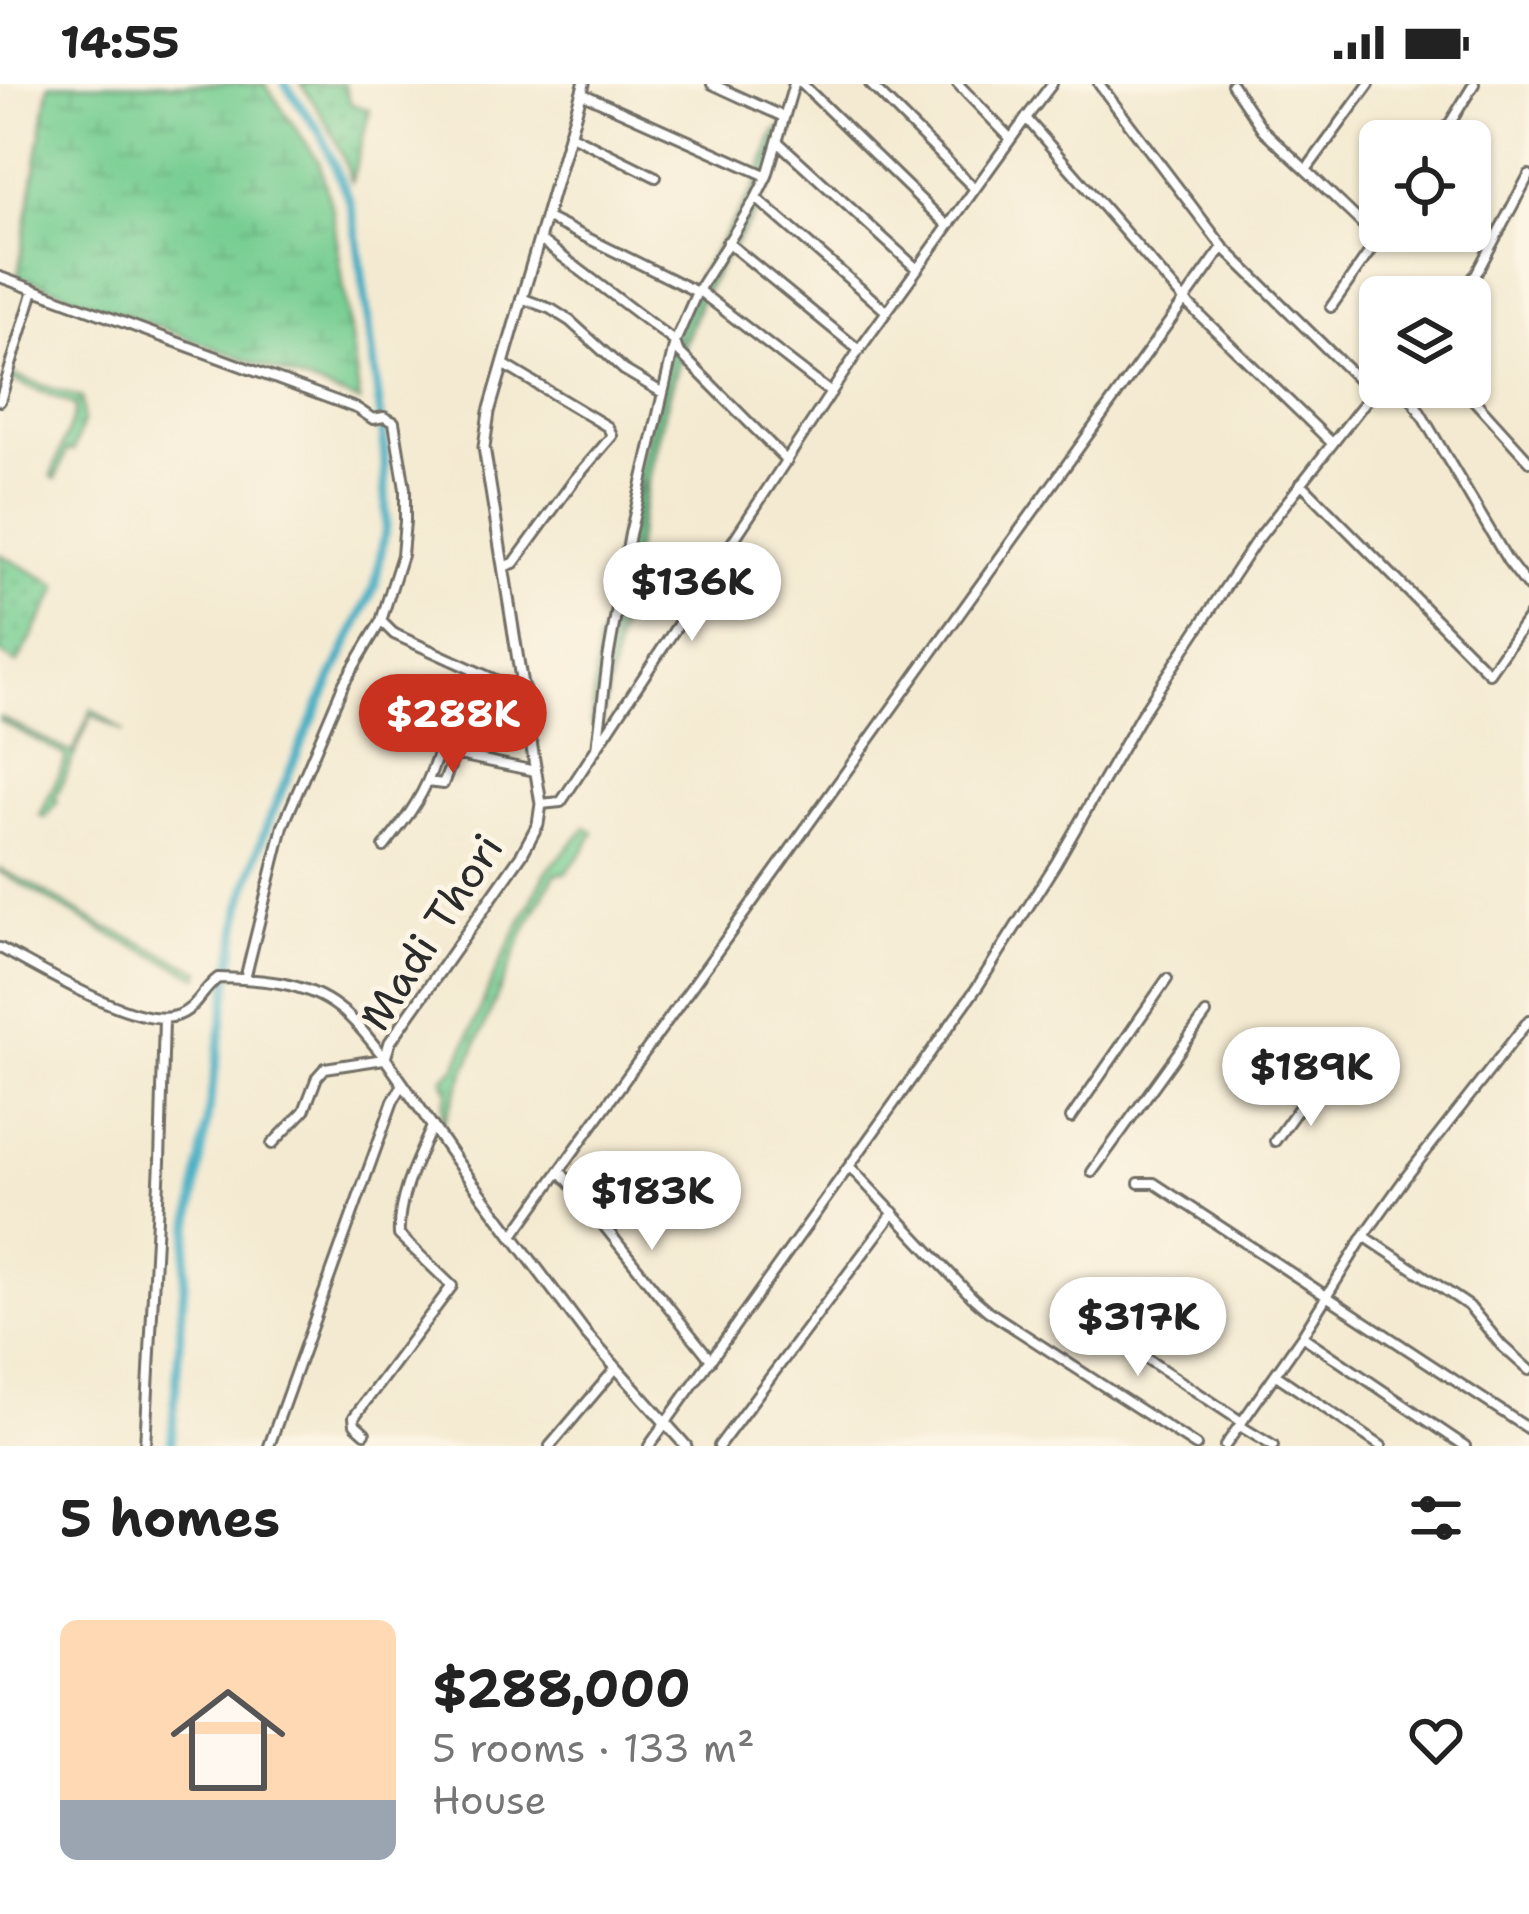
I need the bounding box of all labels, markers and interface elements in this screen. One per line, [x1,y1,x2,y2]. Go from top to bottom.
text: 14:55 [60,12,180,72]
map controls [1359,120,1491,408]
button: locate [1359,120,1491,252]
button: layers [1359,276,1491,408]
pin: $136K [608,542,776,644]
text: $136K [630,555,754,607]
pin: $288K [369,674,537,776]
text: $288K [386,687,520,739]
street label: Madi Thori [347,823,515,1041]
pin: $189K [1227,1027,1395,1129]
text: $189K [1249,1040,1373,1092]
pin: $183K [568,1151,736,1253]
text: $183K [590,1164,714,1216]
pin: $317K [1054,1277,1222,1379]
text: $317K [1076,1290,1200,1342]
text: 5 homes [60,1484,280,1552]
icon: filters [1403,1485,1469,1551]
text: $288,000 [432,1654,691,1722]
icon: home [156,1668,300,1812]
icon: heart [1403,1707,1469,1773]
text: 5 rooms · 133 m² [432,1722,755,1774]
text: House [432,1774,547,1826]

